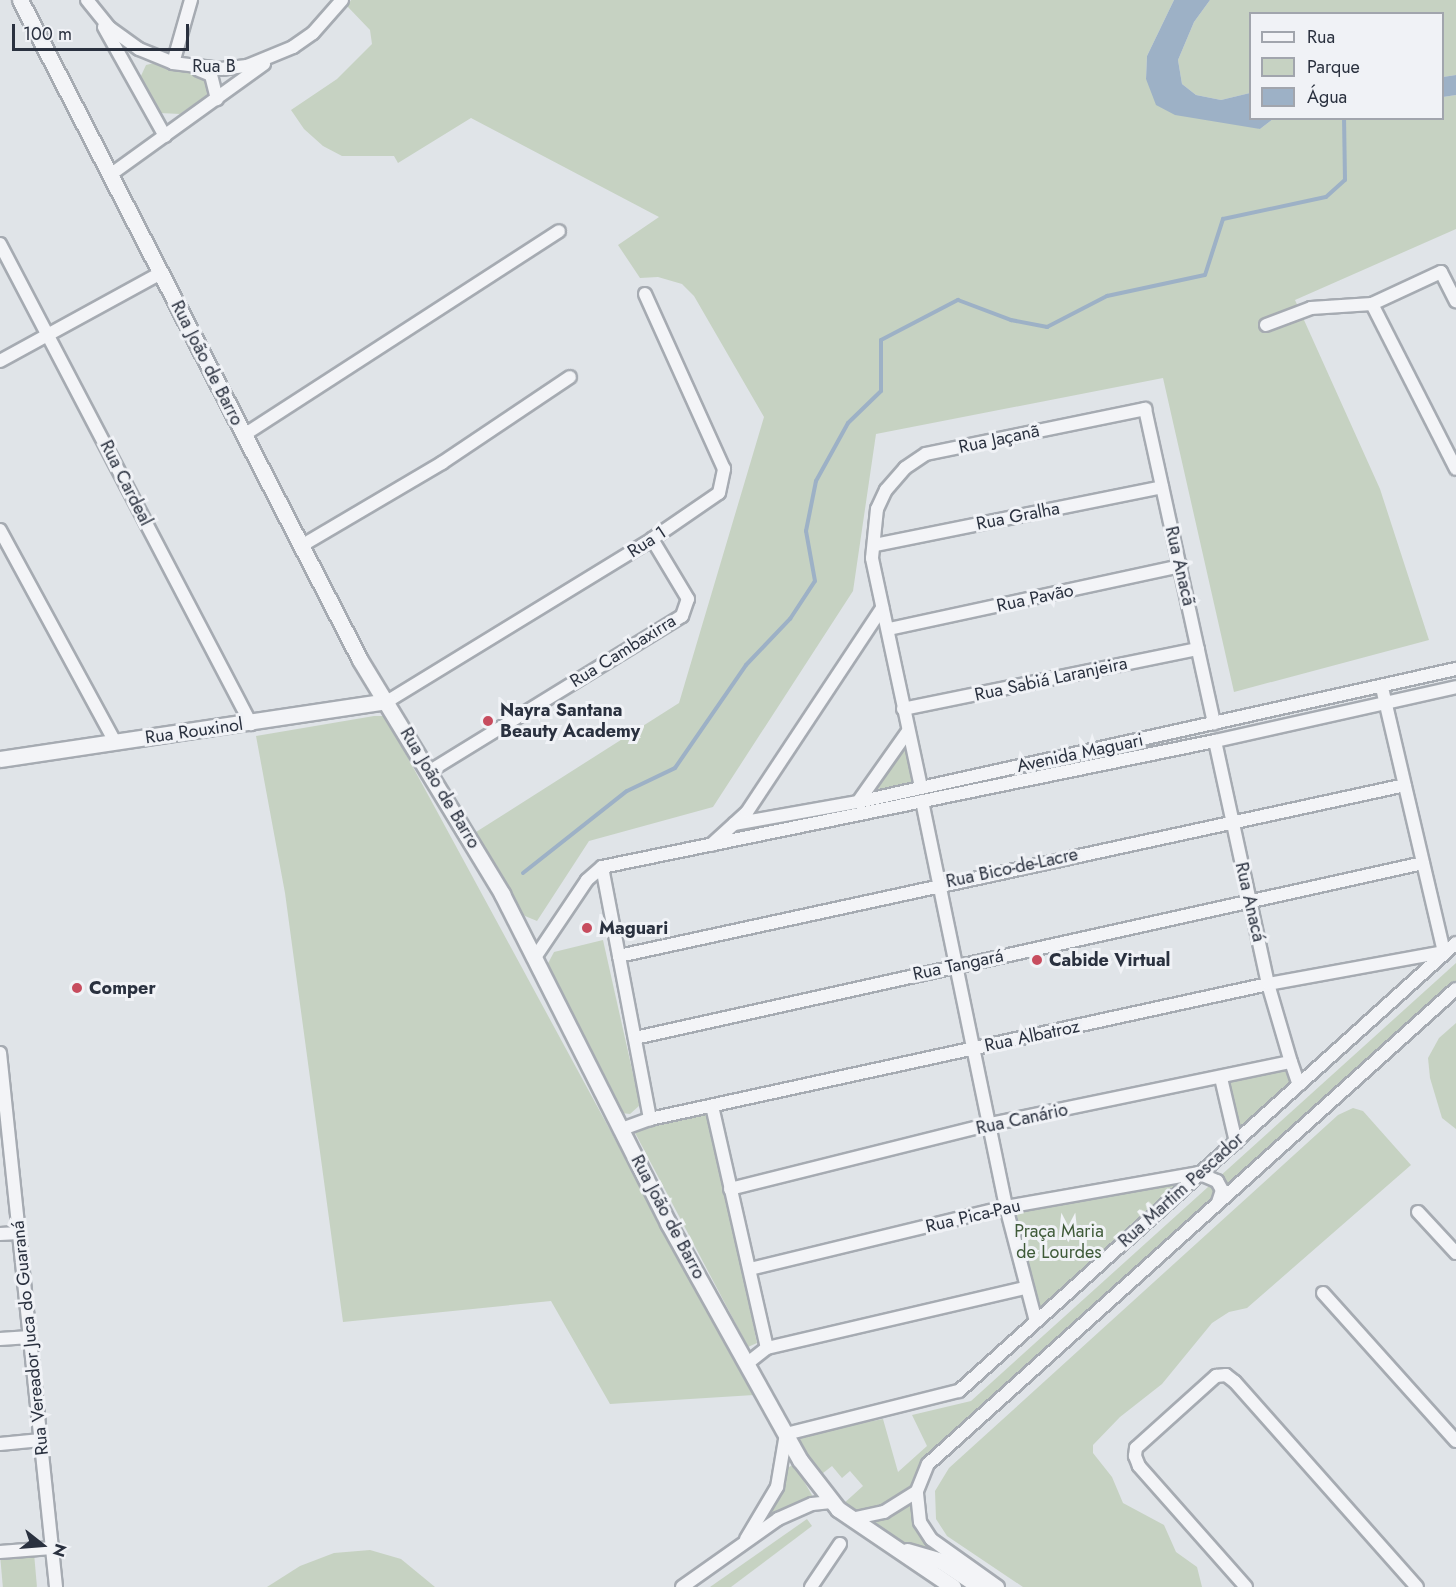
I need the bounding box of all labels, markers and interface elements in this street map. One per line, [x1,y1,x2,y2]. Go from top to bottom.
scale bar [15,12,192,50]
legend [1249,12,1444,120]
text: 100 m [23,21,72,47]
text: Rua [1307,24,1335,50]
text: Parque [1307,54,1360,80]
street label: Rua B [192,55,236,77]
text: Água [1307,84,1347,110]
street label: Rua João de Barro [166,297,248,429]
street label: Rua Jaçanã [957,420,1041,458]
street label: Rua Cardeal [95,437,157,529]
street label: Rua Gralha [974,497,1062,535]
street label: Rua 1 [624,522,670,562]
street label: Rua Anacã [1160,524,1200,608]
street label: Rua Pavão [995,579,1075,617]
street label: Rua Cambaxirra [566,610,680,692]
street label: Rua Sabiá Laranjeira [973,652,1129,706]
place label: Nayra Santana Beauty Academy [500,700,640,742]
street label: Rua Rouxinol [144,713,244,749]
marker: Nayra Santana Beauty Academy [481,714,495,728]
street label: Rua João de Barro [395,724,485,852]
street label: Avenida Maguari [1015,729,1145,777]
street label: Rua Bico-de-Lacre [944,843,1080,893]
street label: Rua Anacá [1230,860,1270,944]
place label: Maguari [599,917,668,939]
marker: Maguari [580,921,594,935]
street label: Rua Tangará [911,945,1005,985]
place label: Cabide Virtual [1049,949,1170,971]
marker: Cabide Virtual [1030,953,1044,967]
place label: Comper [89,977,156,999]
marker: Comper [70,981,84,995]
street label: Rua Albatroz [983,1015,1081,1057]
street label: Rua Canário [974,1099,1070,1139]
street label: Rua Martim Pescador [1114,1128,1248,1252]
street label: Rua João de Barro [626,1151,710,1283]
street label: Rua Pica-Pau [924,1195,1022,1237]
street label: Rua Vereador Juca do Guaraná [7,1220,53,1456]
park label: Praça Maria de Lourdes [1014,1221,1104,1264]
north arrow [12,1515,72,1575]
text: N [47,1541,73,1560]

